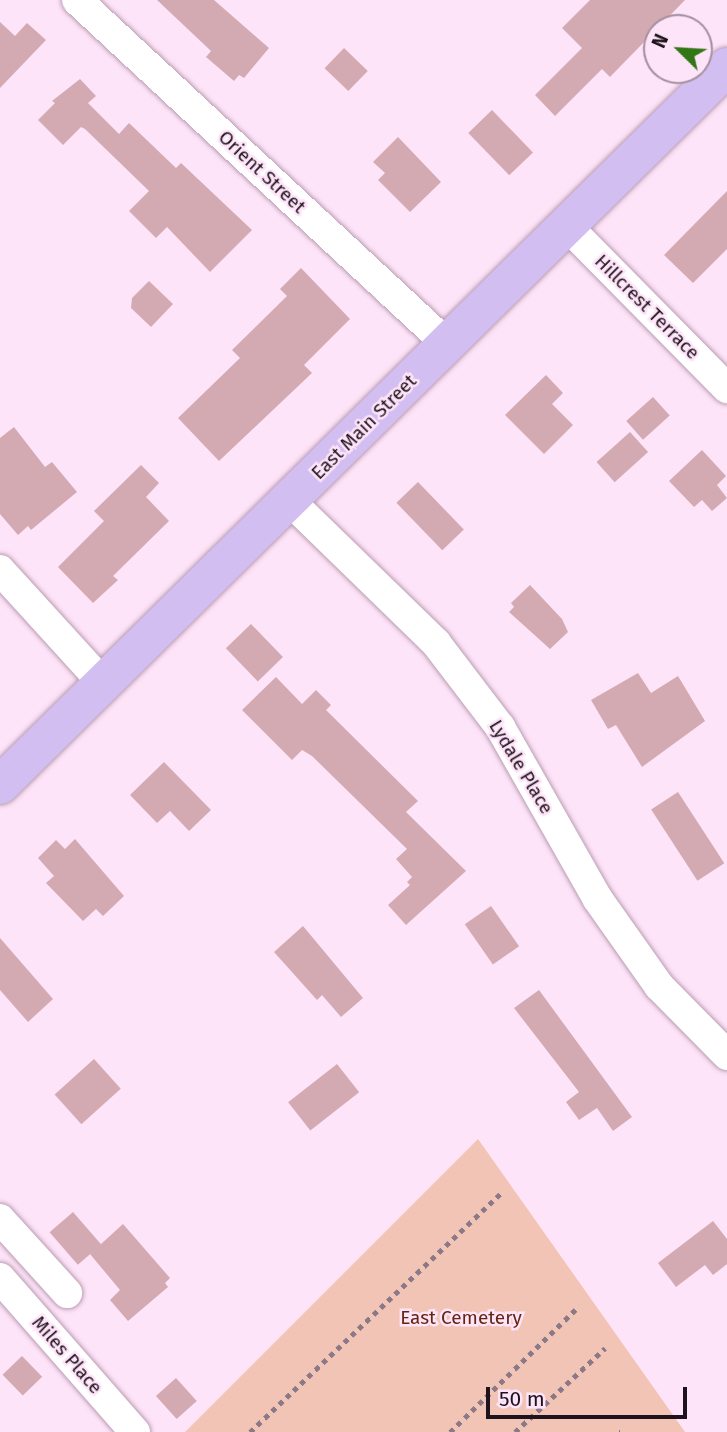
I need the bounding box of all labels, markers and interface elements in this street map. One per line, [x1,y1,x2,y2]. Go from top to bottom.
north arrow [643,14,713,84]
text: N [647,31,673,52]
street label: Orient Street [214,126,310,218]
street label: Hillcrest Terrace [590,250,704,364]
street label: East Main Street [307,370,421,484]
street label: Lydale Place [484,716,558,818]
park label: East Cemetery [400,1307,522,1329]
street label: Miles Place [27,1311,107,1399]
scale bar [489,1372,690,1416]
text: 50 m [499,1386,545,1412]

